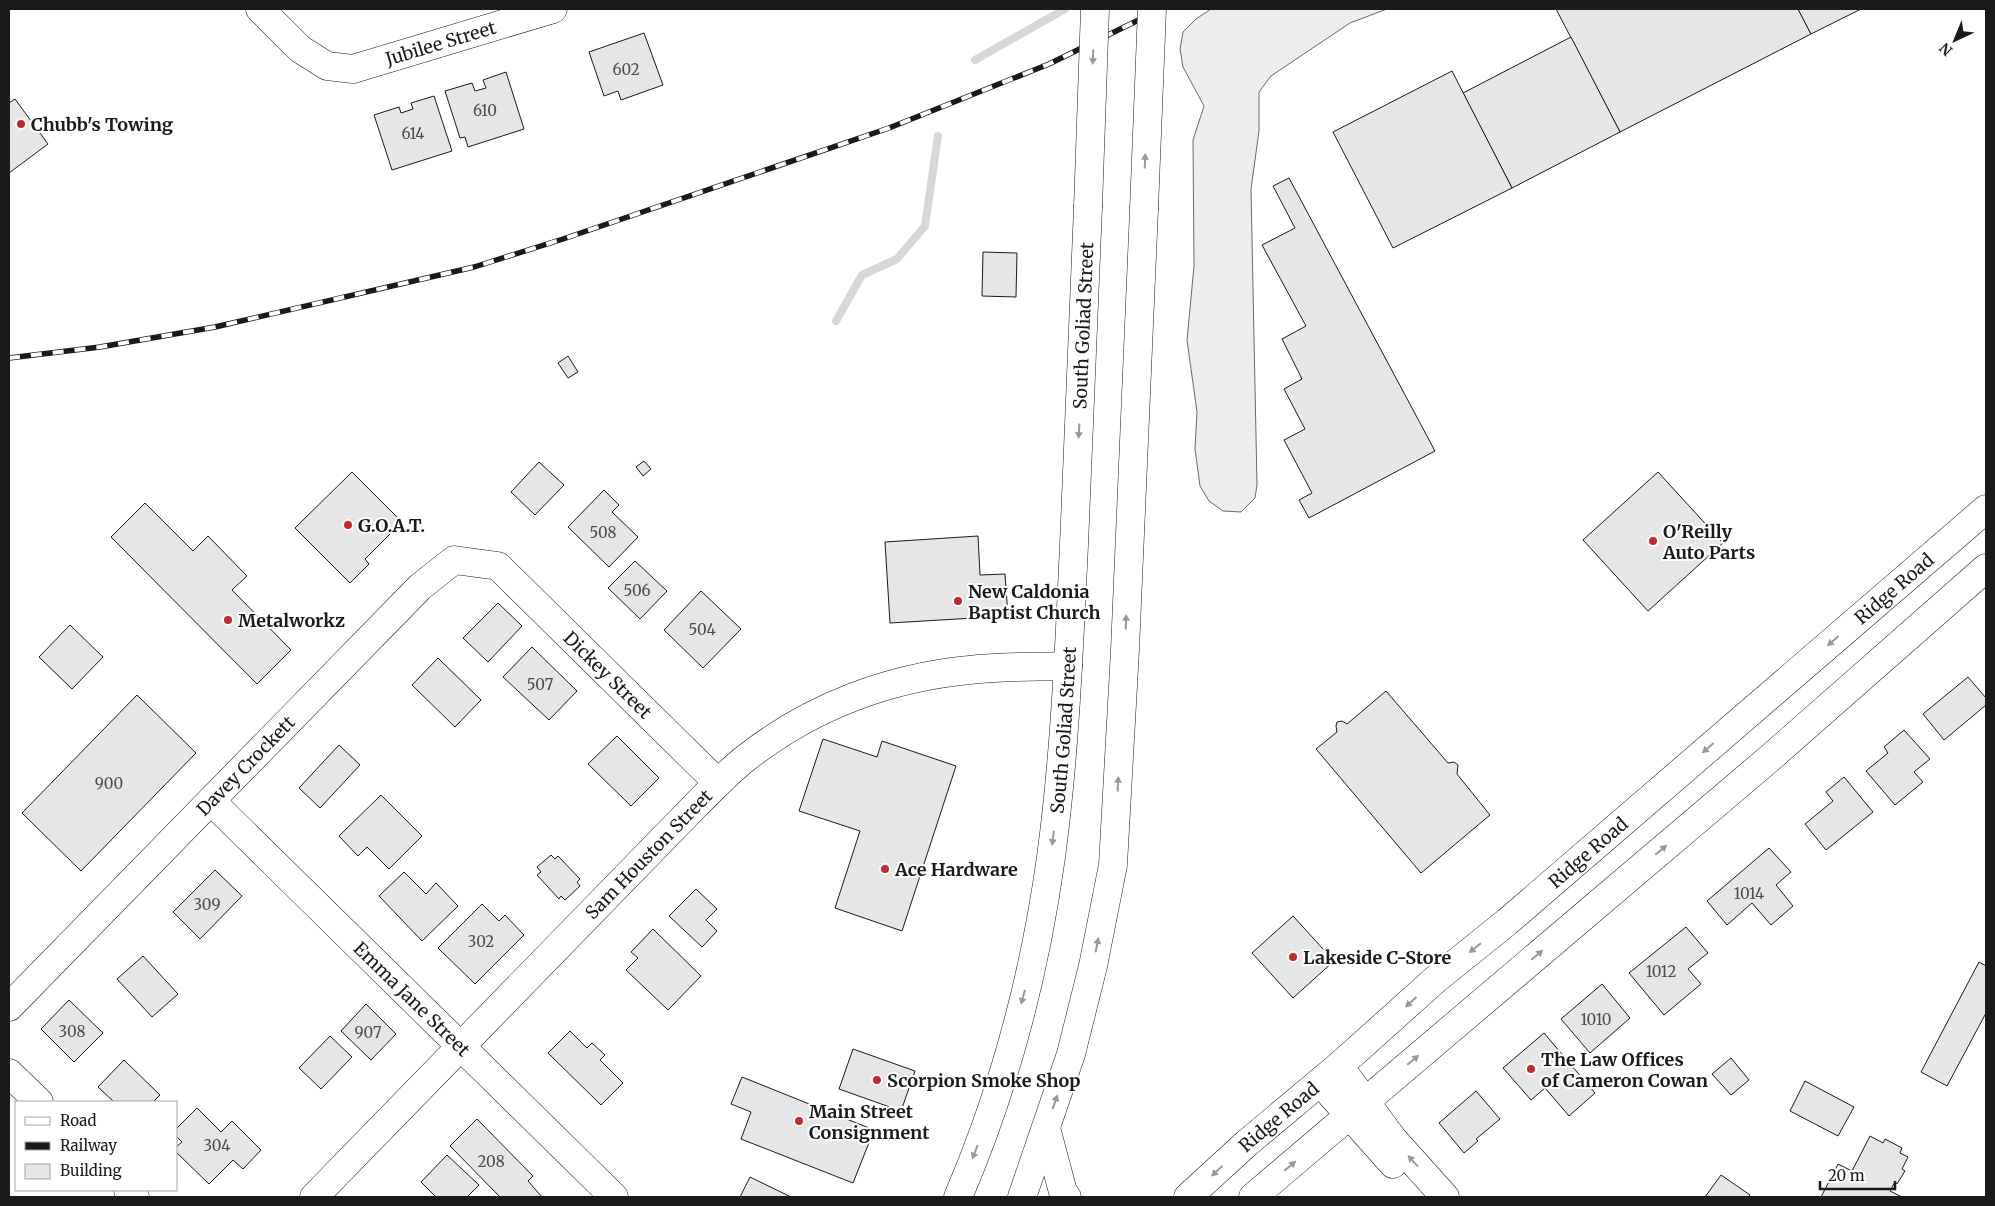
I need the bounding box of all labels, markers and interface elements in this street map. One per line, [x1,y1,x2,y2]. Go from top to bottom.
street label: Jubilee Street [382,15,498,70]
north arrow [1930,15,1980,65]
text: N [1936,39,1956,60]
one-way arrow [1089,50,1097,66]
house number: 602 [612,60,640,79]
house number: 610 [473,101,497,120]
place label: Chubb's Towing [31,113,173,136]
marker: Chubb's Towing [15,118,27,130]
house number: 614 [401,124,425,143]
one-way arrow [1142,152,1150,168]
street label: South Goliad Street [1068,242,1098,410]
one-way arrow [1074,423,1082,439]
place label: G.O.A.T. [358,514,425,537]
marker: G.O.A.T. [342,519,354,531]
place label: O'Reilly Auto Parts [1662,520,1755,564]
house number: 508 [589,523,617,542]
marker: O'Reilly Auto Parts [1647,535,1659,547]
street label: Ridge Road [1849,548,1938,629]
place label: New Caldonia Baptist Church [968,580,1100,624]
house number: 506 [623,581,651,600]
marker: New Caldonia Baptist Church [952,595,964,607]
place label: Metalworkz [238,609,345,632]
marker: Metalworkz [222,614,234,626]
one-way arrow [1122,614,1130,630]
house number: 504 [688,620,716,639]
street label: Dickey Street [559,626,657,723]
one-way arrow [1826,636,1839,647]
street label: South Goliad Street [1045,646,1081,815]
house number: 507 [527,675,554,694]
street label: Davey Crockett [191,711,299,820]
one-way arrow [1702,743,1715,754]
house number: 900 [95,774,123,793]
one-way arrow [1114,776,1122,792]
street label: Sam Houston Street [580,784,717,924]
street label: Ridge Road [1543,812,1632,893]
one-way arrow [1049,830,1057,846]
one-way arrow [1655,845,1667,856]
place label: Ace Hardware [894,858,1018,881]
marker: Ace Hardware [879,863,891,875]
house number: 1014 [1734,884,1764,903]
house number: 309 [193,895,221,914]
house number: 302 [468,932,494,951]
street label: Emma Jane Street [349,936,475,1061]
one-way arrow [1093,937,1101,952]
one-way arrow [1469,942,1482,953]
place label: Lakeside C-Store [1303,946,1452,969]
one-way arrow [1531,950,1543,961]
marker: Lakeside C-Store [1287,951,1299,963]
house number: 1012 [1646,962,1676,981]
one-way arrow [1019,990,1027,1005]
one-way arrow [1405,996,1417,1007]
house number: 1010 [1580,1010,1612,1029]
house number: 308 [59,1022,86,1041]
house number: 907 [355,1023,382,1042]
place label: The Law Offices of Cameron Cowan [1541,1048,1708,1092]
one-way arrow [1407,1055,1419,1066]
marker: The Law Offices of Cameron Cowan [1525,1063,1537,1075]
place label: Scorpion Smoke Shop [887,1069,1081,1092]
marker: Scorpion Smoke Shop [871,1074,883,1086]
street label: Ridge Road [1234,1077,1323,1157]
one-way arrow [1052,1094,1059,1109]
place label: Main Street Consignment [809,1100,930,1144]
legend [15,1101,178,1191]
text: Road [60,1111,96,1130]
marker: Main Street Consignment [793,1115,805,1127]
text: Railway [60,1136,117,1155]
house number: 304 [203,1136,231,1155]
one-way arrow [971,1145,979,1160]
house number: 208 [477,1152,505,1171]
one-way arrow [1407,1155,1419,1167]
scale bar [1820,1158,1895,1190]
text: Building [60,1161,122,1180]
one-way arrow [1284,1161,1296,1172]
one-way arrow [1211,1165,1223,1177]
text: 20 m [1828,1166,1865,1185]

